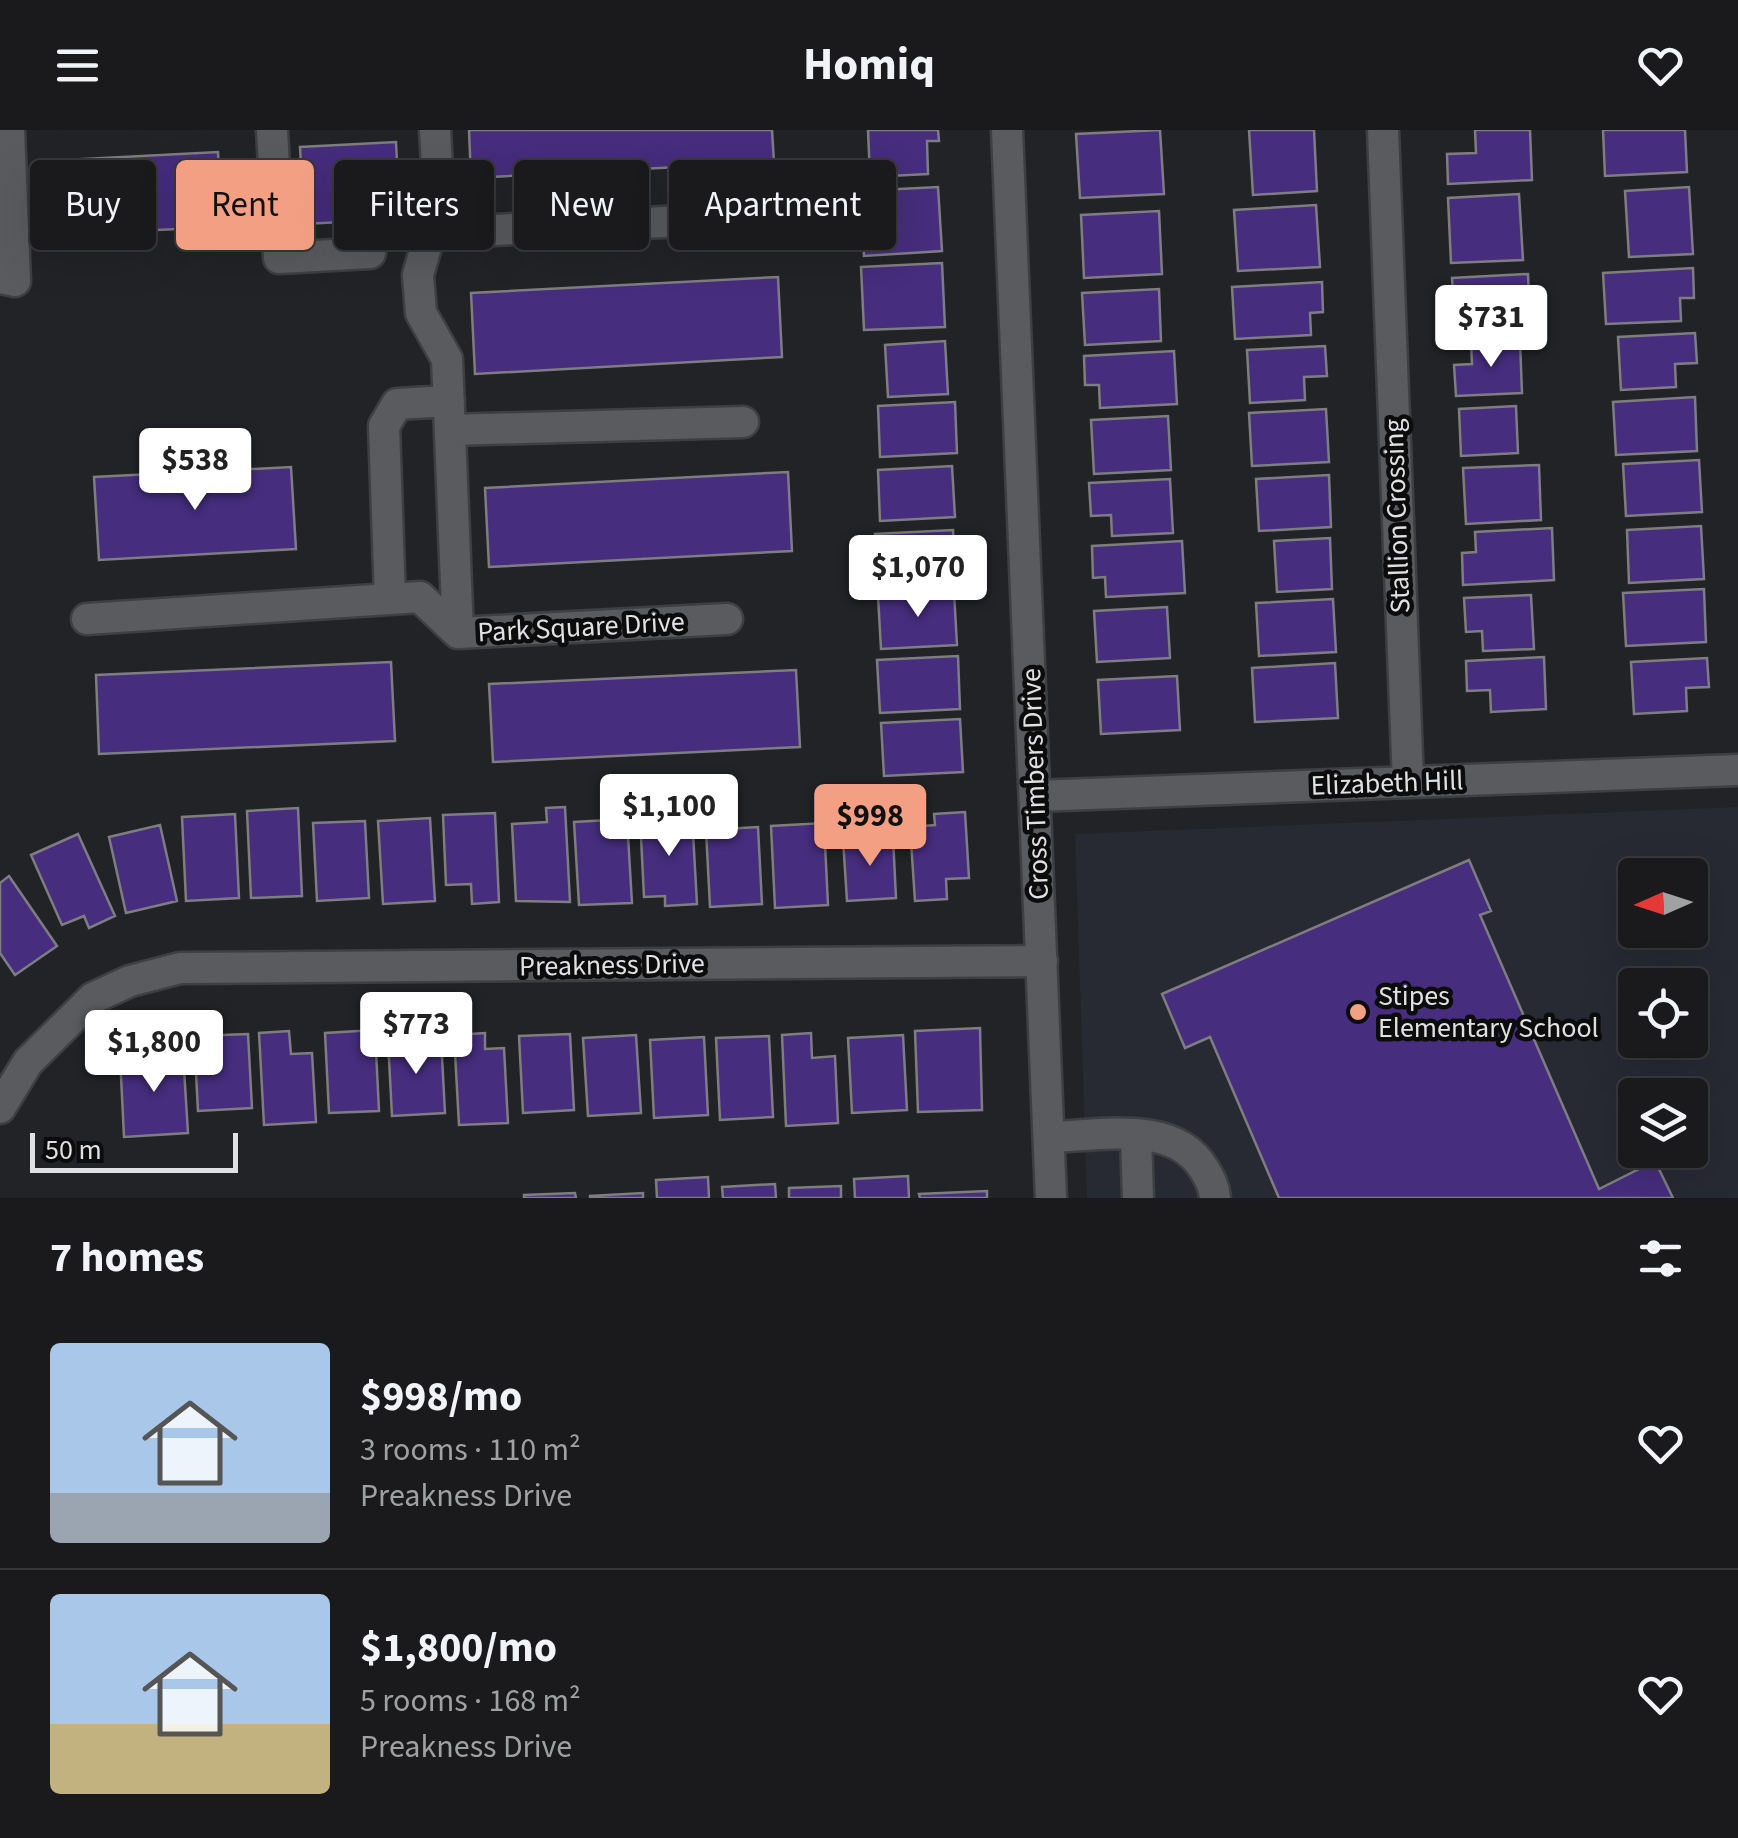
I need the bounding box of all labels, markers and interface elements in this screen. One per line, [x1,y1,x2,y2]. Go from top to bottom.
text: Homiq [803,33,935,97]
icon: menu [50,38,105,93]
icon: heart [1633,38,1688,93]
chip: Buy [30,160,156,250]
chip: Rent [176,160,314,250]
chip: Filters [334,160,494,250]
chip: New [514,160,649,250]
chip: Apartment [669,160,896,250]
pin: $731 [1432,285,1550,370]
text: $731 [1457,294,1525,340]
street label: Stallion Crossing [1374,418,1420,614]
pin: $538 [136,428,254,513]
text: $538 [161,437,229,483]
pin: $1,070 [837,535,999,620]
text: $1,070 [871,544,965,590]
street label: Park Square Drive [476,602,686,652]
street label: Cross Timbers Drive [1011,668,1059,900]
street label: Elizabeth Hill [1310,760,1464,806]
pin: $1,100 [588,774,750,859]
text: $1,100 [622,783,716,829]
pin: $998 [811,784,929,869]
text: $998 [836,793,904,839]
north arrow [1618,858,1708,948]
map controls [1618,858,1708,1168]
street label: Preakness Drive [519,943,705,987]
button: locate [1618,968,1708,1058]
place label: Stipes Elementary School [1378,976,1599,1048]
pin: $773 [357,992,475,1077]
text: $773 [382,1001,450,1047]
marker: Stipes Elementary School [1347,1001,1369,1023]
pin: $1,800 [73,1010,235,1095]
text: $1,800 [107,1019,201,1065]
button: layers [1618,1078,1708,1168]
scale bar [30,1128,238,1172]
text: 50 m [45,1130,102,1170]
text: 7 homes [50,1228,204,1288]
icon: filters [1633,1231,1688,1286]
text: $998/mo [360,1367,522,1427]
icon: home [130,1383,250,1503]
icon: heart [1633,1416,1688,1471]
text: 3 rooms · 110 m² [360,1427,581,1473]
text: Preakness Drive [360,1473,572,1519]
text: $1,800/mo [360,1618,557,1678]
icon: home [130,1634,250,1754]
icon: heart [1633,1667,1688,1722]
text: 5 rooms · 168 m² [360,1678,581,1724]
text: Preakness Drive [360,1724,572,1770]

